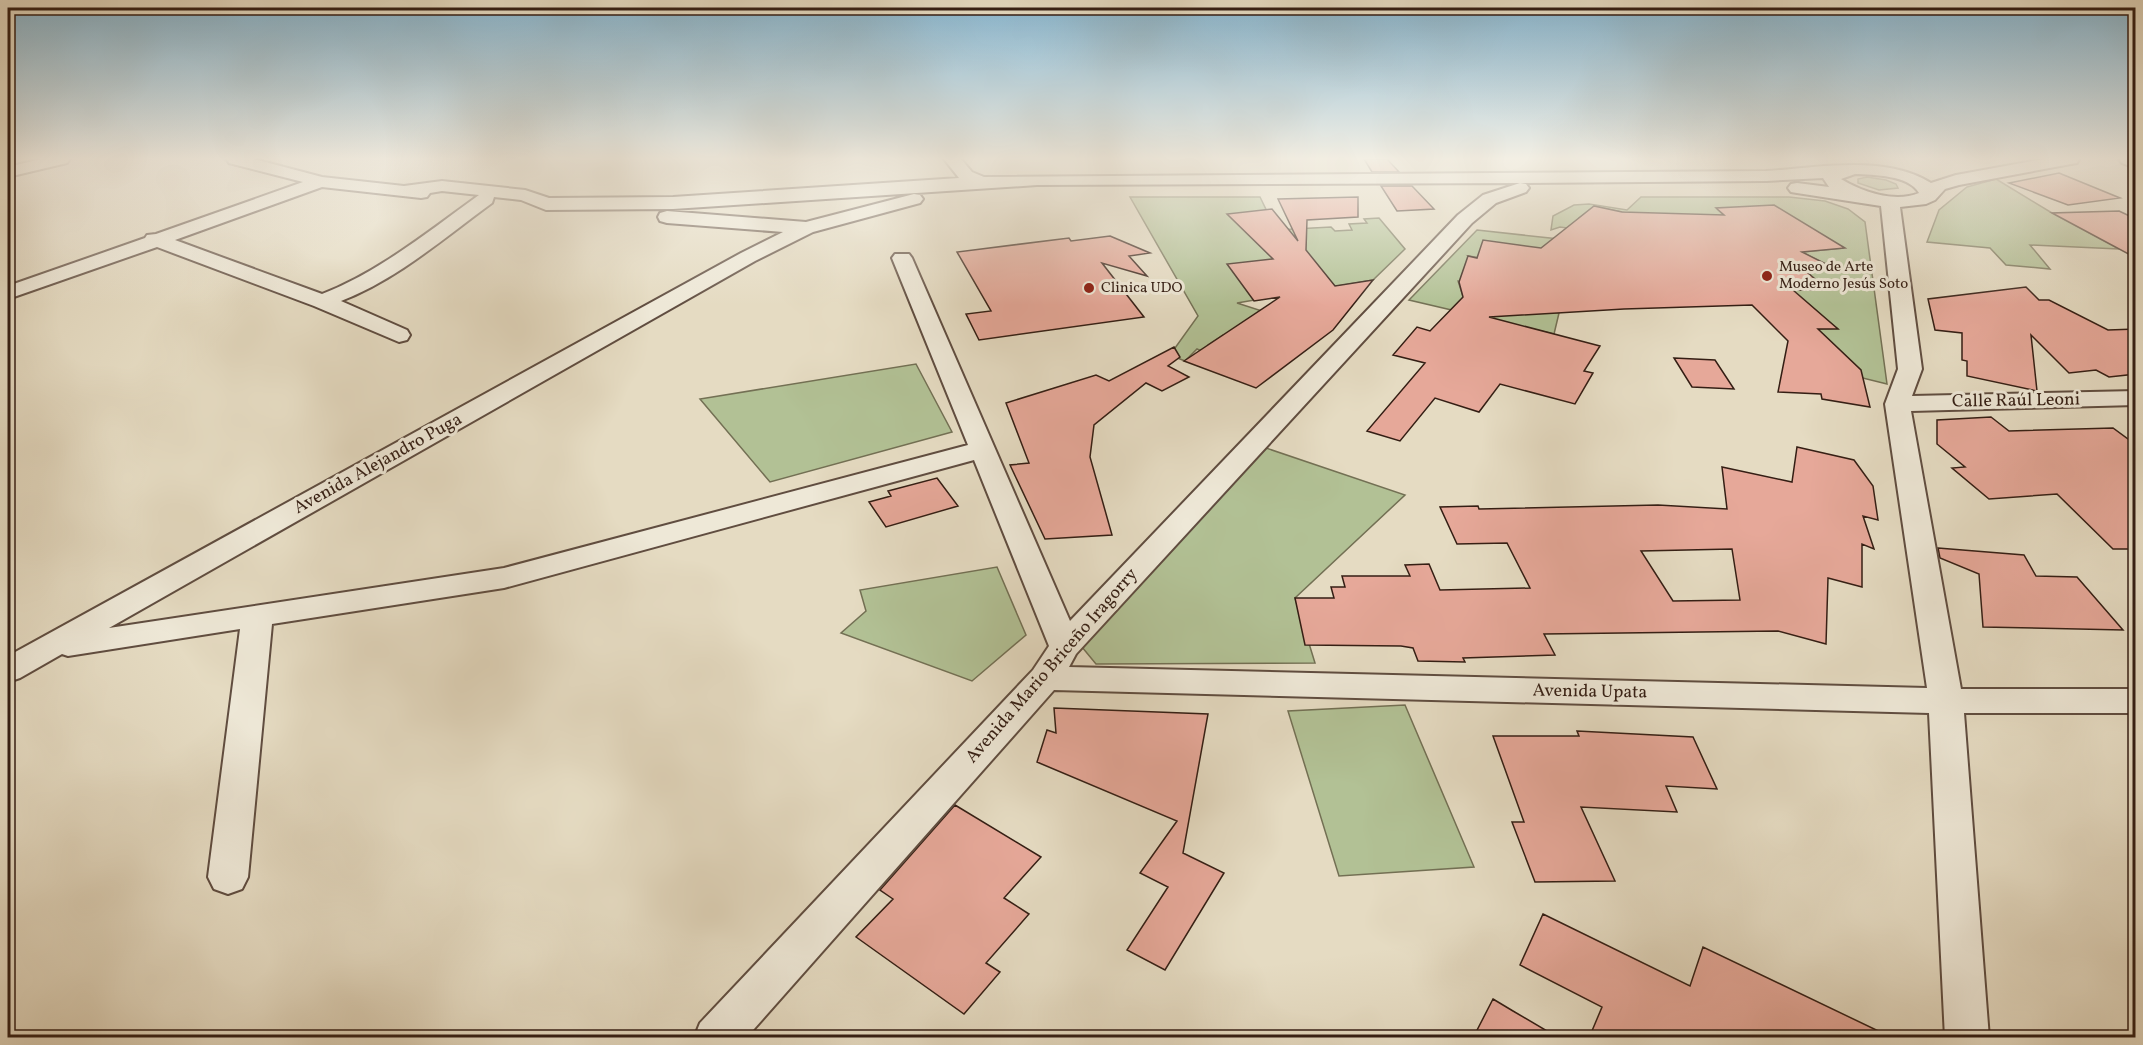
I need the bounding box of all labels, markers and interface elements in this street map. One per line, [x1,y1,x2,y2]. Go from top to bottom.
place label: Museo de Arte Moderno Jesús Soto [1779,257,1908,295]
marker: Museo de Arte Moderno Jesús Soto [1760,269,1774,283]
place label: Clinica UDO [1101,278,1183,299]
marker: Clinica UDO [1082,281,1096,295]
street label: Calle Raúl Leoni [1952,387,2080,415]
street label: Avenida Alejandro Puga [289,407,467,521]
street label: Avenida Mario Briceño Iragorry [960,563,1144,769]
street label: Avenida Upata [1532,679,1648,706]

